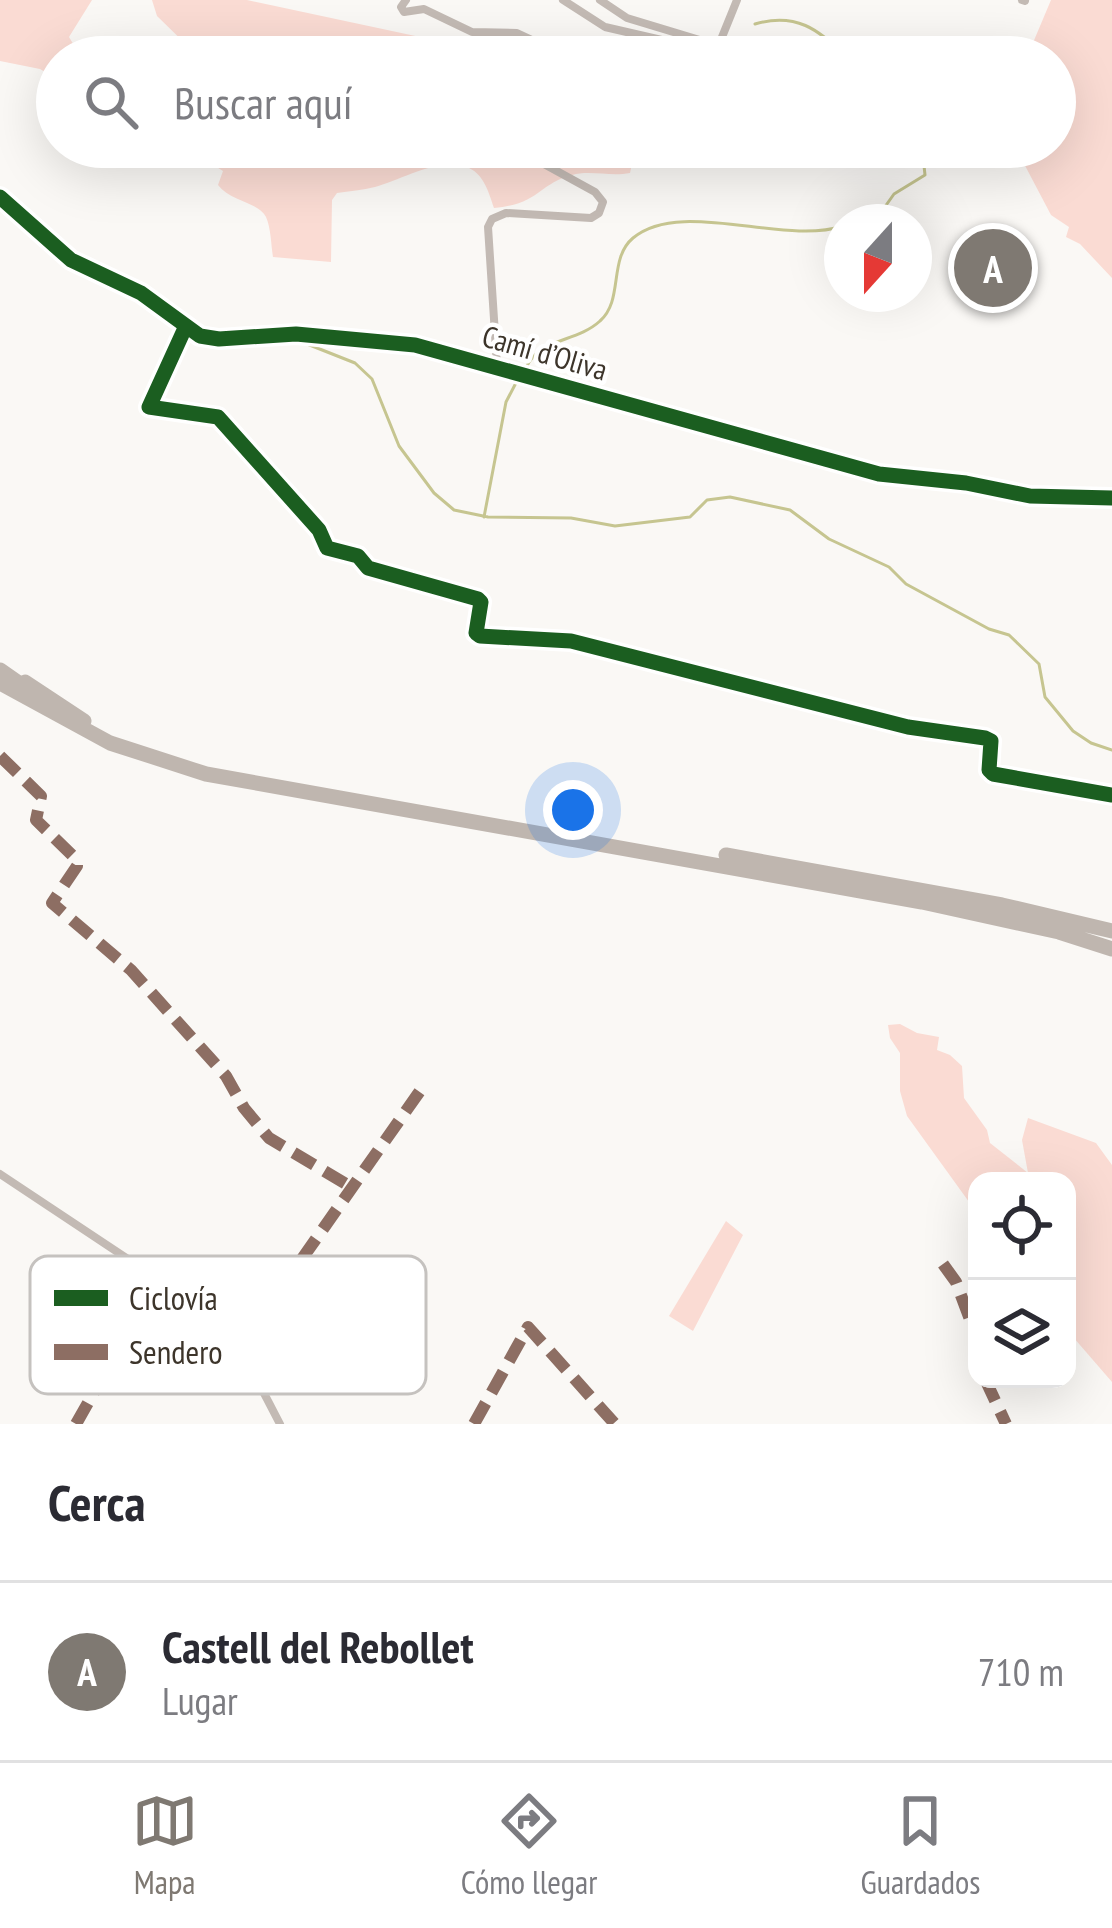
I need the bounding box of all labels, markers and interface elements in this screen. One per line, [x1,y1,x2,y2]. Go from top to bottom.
search box [36,36,1076,168]
icon: search [78,69,144,135]
text: Buscar aquí [174,73,353,131]
north arrow [824,204,932,312]
pin: A [954,223,1032,313]
street label: Camí d’Oliva [478,316,612,388]
your location [543,780,603,840]
map controls [968,1172,1076,1388]
button: locate [968,1172,1076,1280]
legend [30,1256,426,1394]
text: Ciclovía [129,1276,218,1319]
button: layers [968,1280,1076,1388]
text: Sendero [129,1330,222,1373]
text: Cerca [48,1469,146,1535]
text: Castell del Rebollet [162,1617,474,1675]
text: A [77,1646,97,1697]
text: 710 m [978,1646,1064,1697]
text: Lugar [162,1675,238,1726]
tab: Mapa [132,1788,198,1903]
tab: Cómo llegar [461,1788,597,1903]
tab: Guardados [860,1788,980,1903]

